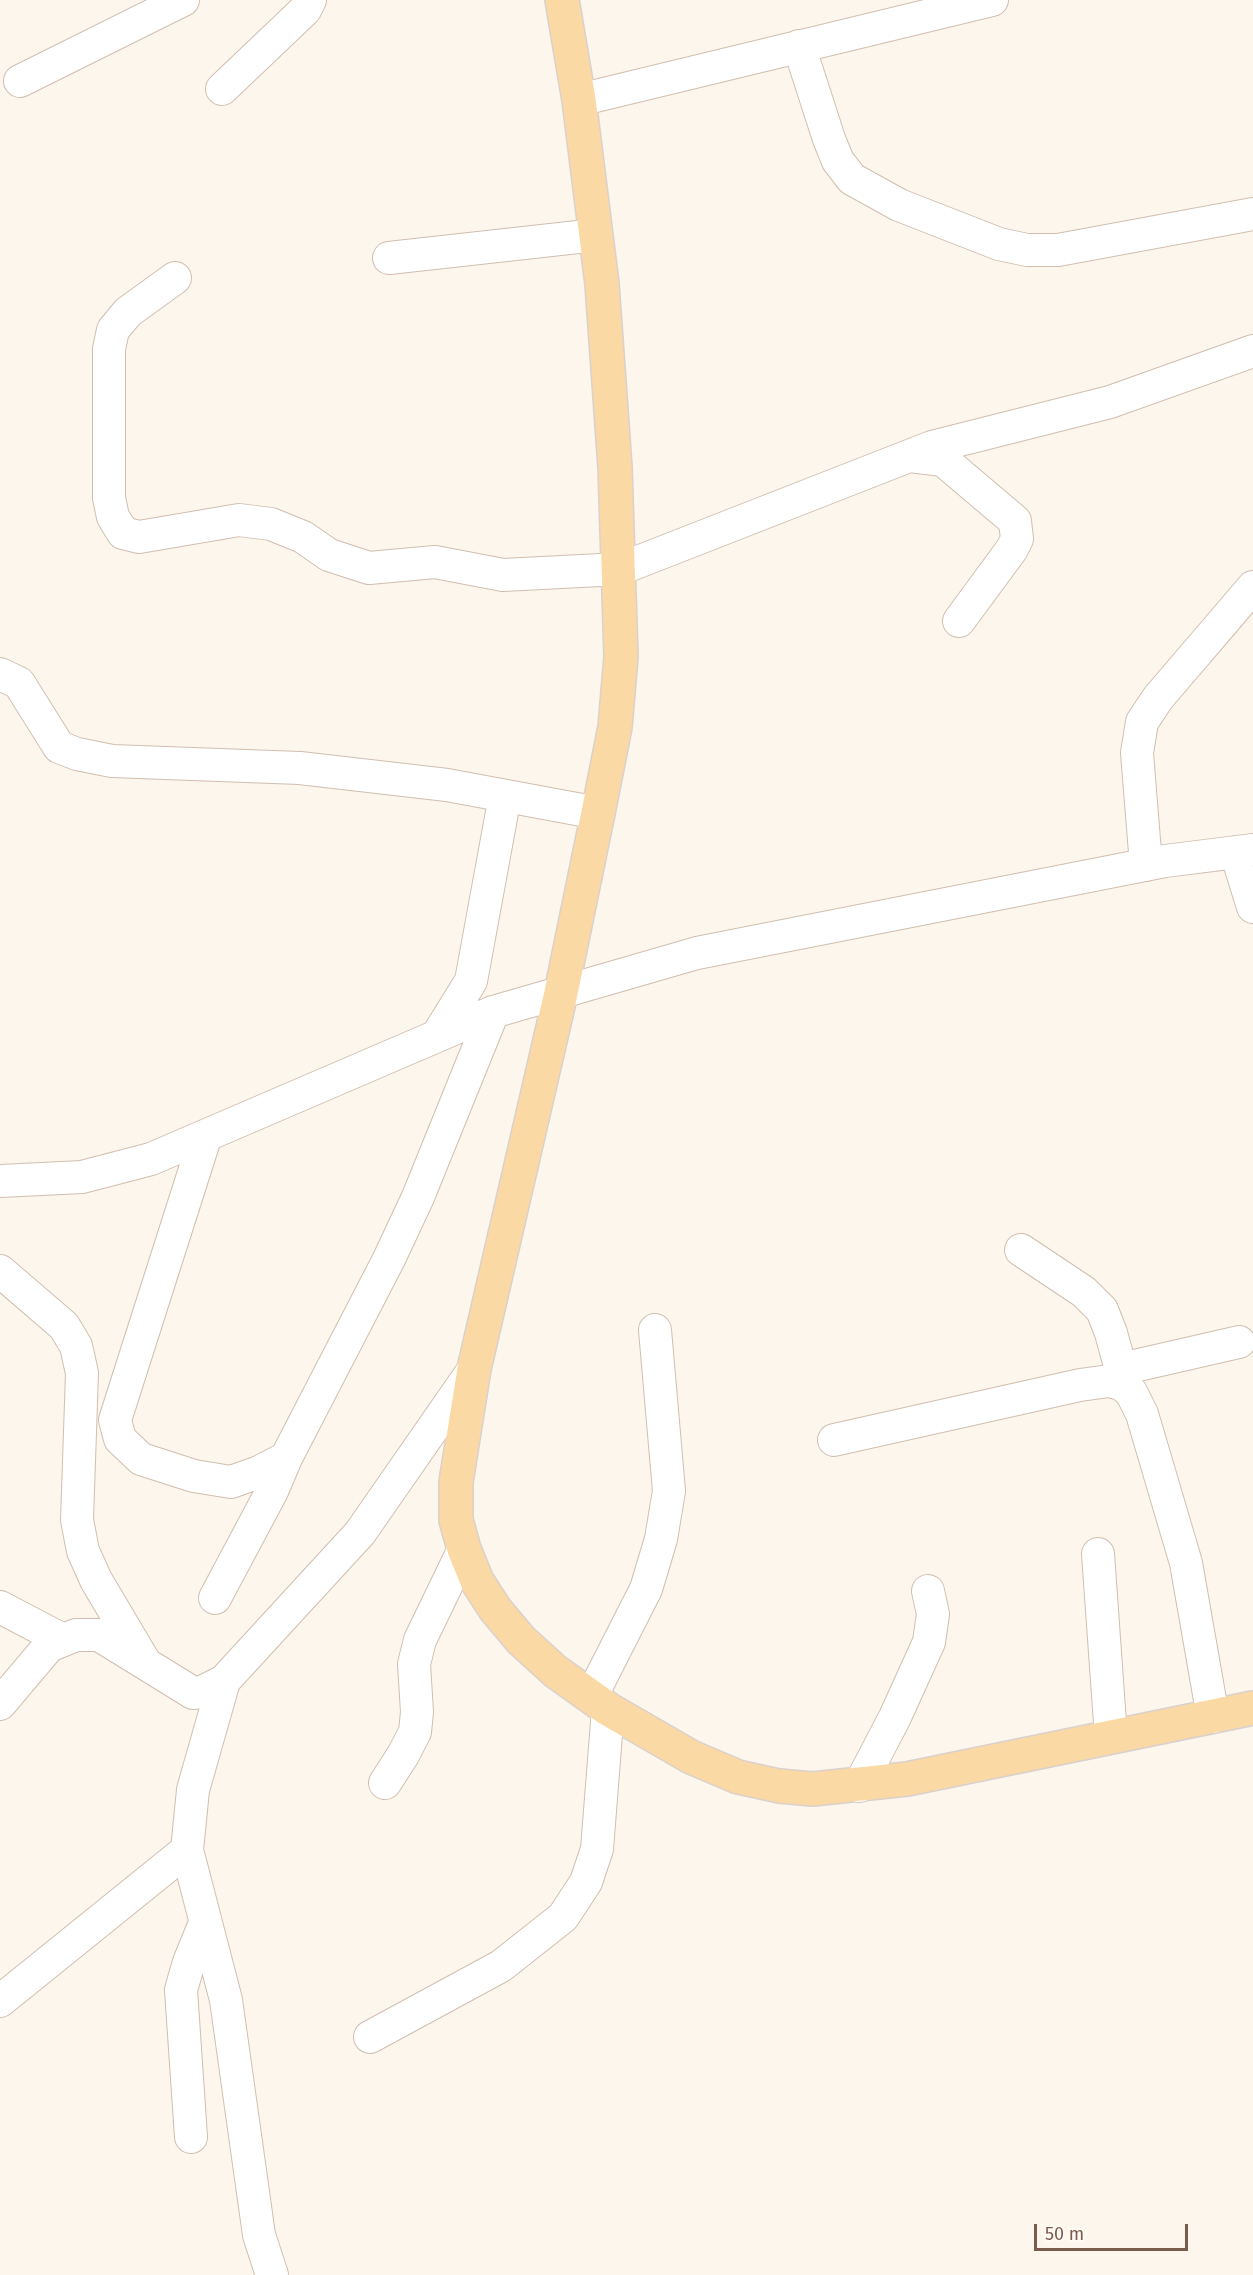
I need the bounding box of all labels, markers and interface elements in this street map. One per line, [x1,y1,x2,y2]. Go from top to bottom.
scale bar [1037,2212,1192,2250]
text: 50 m [1045,2223,1084,2245]

